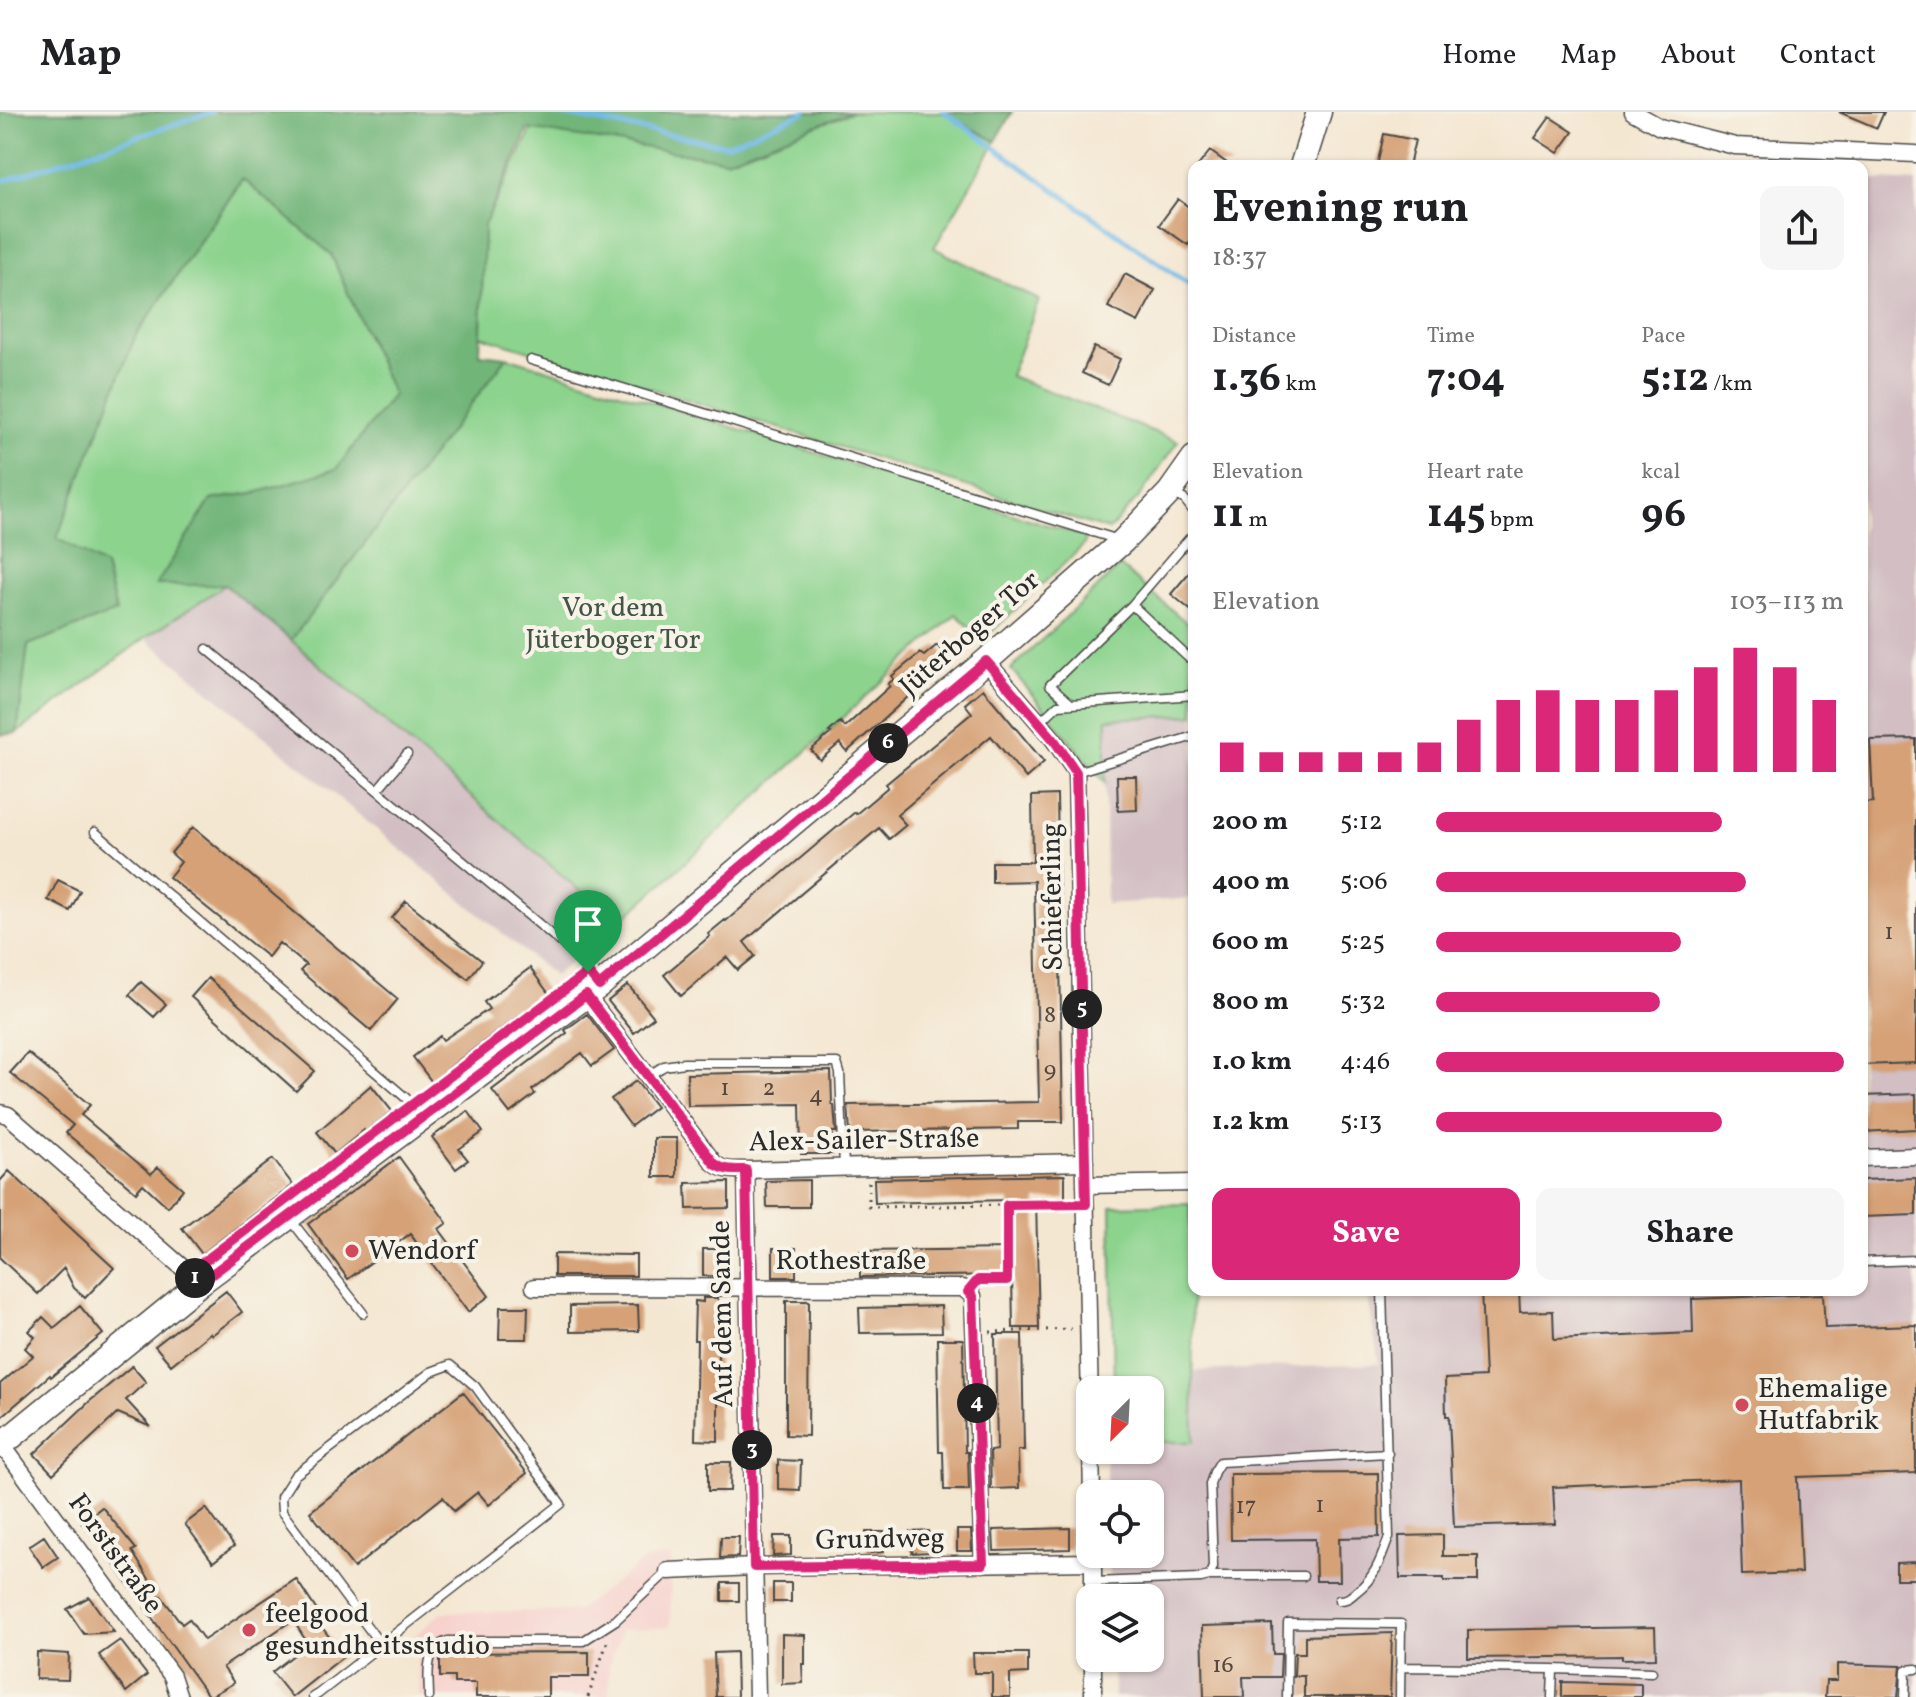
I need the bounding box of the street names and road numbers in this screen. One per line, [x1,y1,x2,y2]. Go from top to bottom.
street label: Jüterboger Tor [891,562,1049,706]
street label: Schieferling [1032,823,1074,971]
street label: Alex-Sailer-Straße [748,1119,980,1163]
street label: Auf dem Sande [702,1220,744,1408]
street label: Rothestraße [776,1242,926,1281]
street label: Forststraße [58,1486,172,1622]
street label: Grundweg [815,1519,945,1561]

